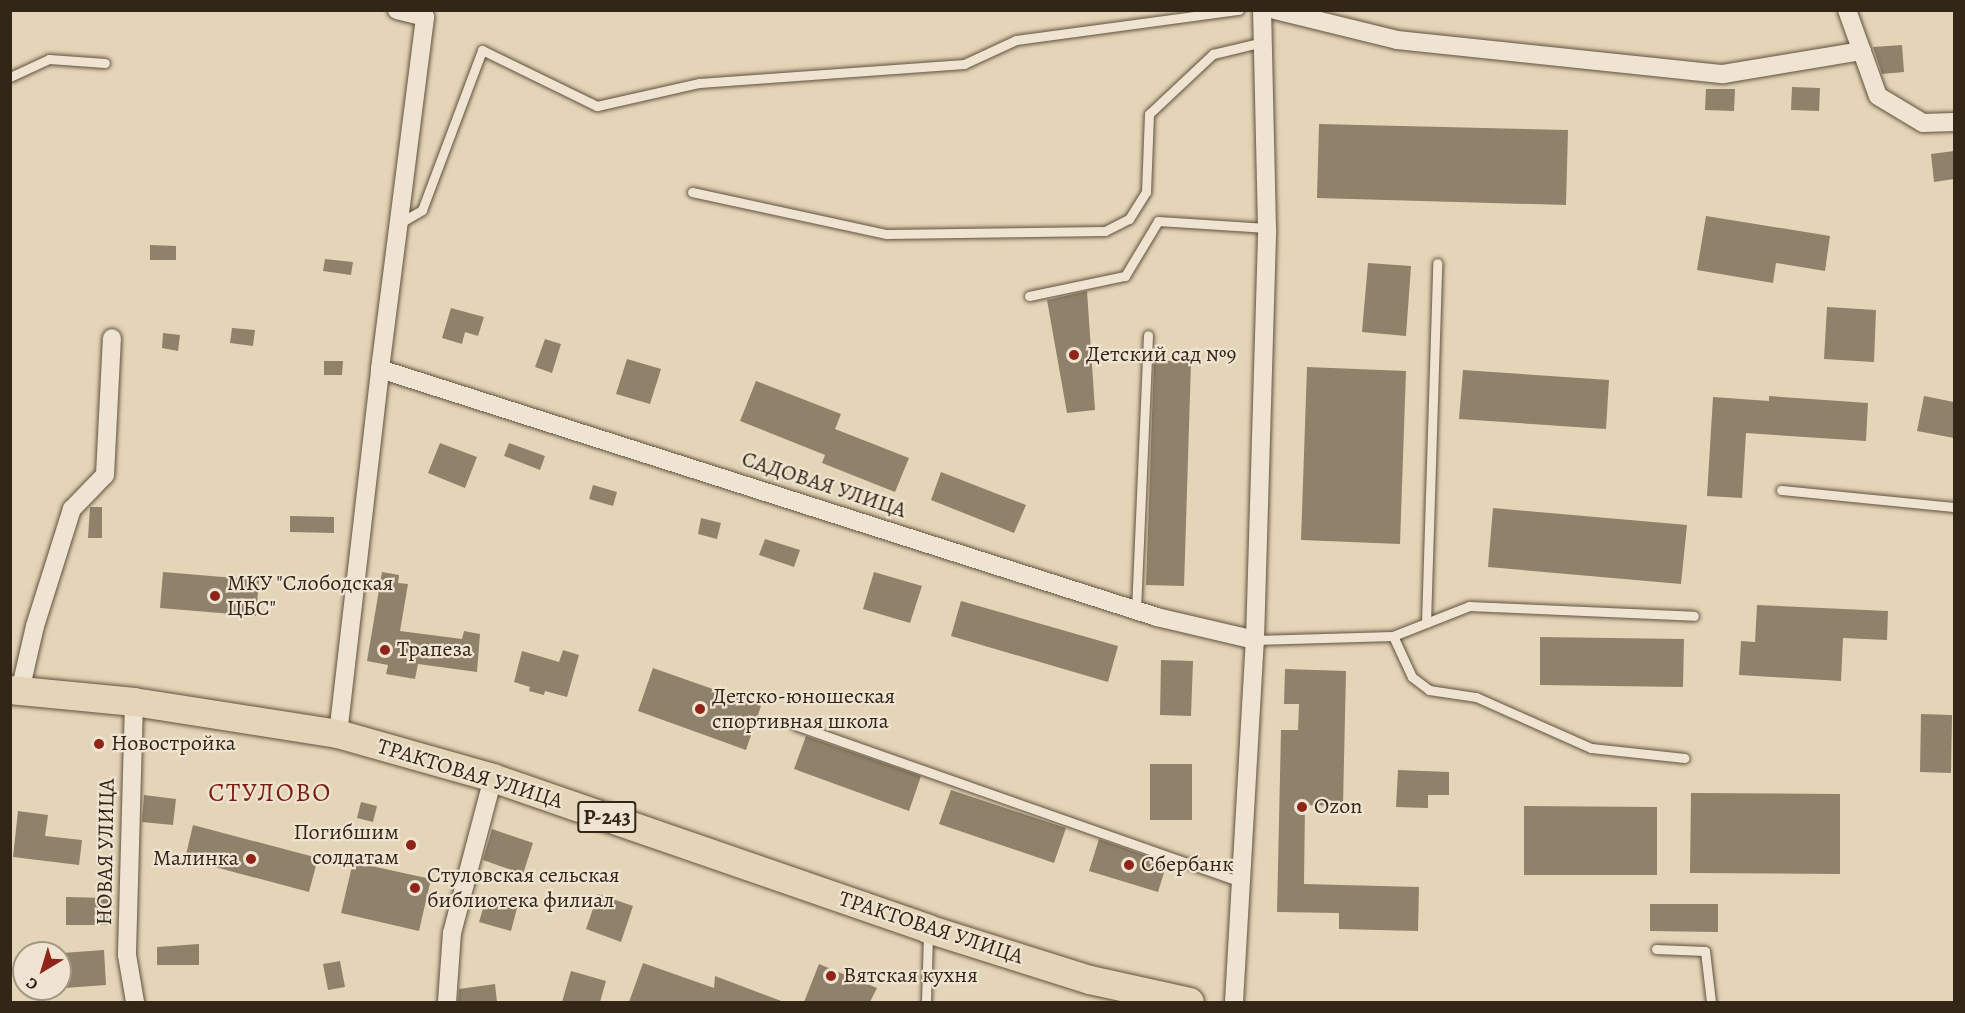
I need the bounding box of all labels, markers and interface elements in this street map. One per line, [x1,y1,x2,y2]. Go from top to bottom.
place label: Детский сад №9 [1086,342,1237,368]
marker: Детский сад №9 [1067,348,1081,362]
street label: САДОВАЯ УЛИЦА [738,446,910,524]
place label: МКУ "Слободская ЦБС" [227,570,394,622]
marker: МКУ "Слободская ЦБС" [208,589,222,603]
place label: Трапеза [397,637,472,663]
marker: Трапеза [378,643,392,657]
place label: Детско-юношеская спортивная школа [712,683,895,734]
marker: Детско-юношеская спортивная школа [693,702,707,716]
place label: Новостройка [111,731,236,757]
street label: ТРАКТОВАЯ УЛИЦА [374,733,566,815]
marker: Новостройка [92,737,106,751]
district label: СТУЛОВО [208,777,332,809]
street label: НОВАЯ УЛИЦА [92,778,120,926]
place label: Ozon [1314,794,1362,820]
road number: Р-243 [577,799,637,835]
marker: Ozon [1295,800,1309,814]
place label: Погибшим солдатам [293,819,399,870]
marker: Погибшим солдатам [404,838,418,852]
place label: Малинка [153,846,239,872]
marker: Малинка [244,852,258,866]
place label: Сбербанк [1141,852,1234,878]
marker: Сбербанк [1122,858,1136,872]
place label: Стуловская сельская библиотека филиал [427,862,620,914]
marker: Стуловская сельская библиотека филиал [408,881,422,895]
street label: ТРАКТОВАЯ УЛИЦА [835,886,1027,970]
north arrow [12,941,72,1001]
place label: Вятская кухня [843,963,978,989]
marker: Вятская кухня [824,969,838,983]
text: С [21,972,43,995]

